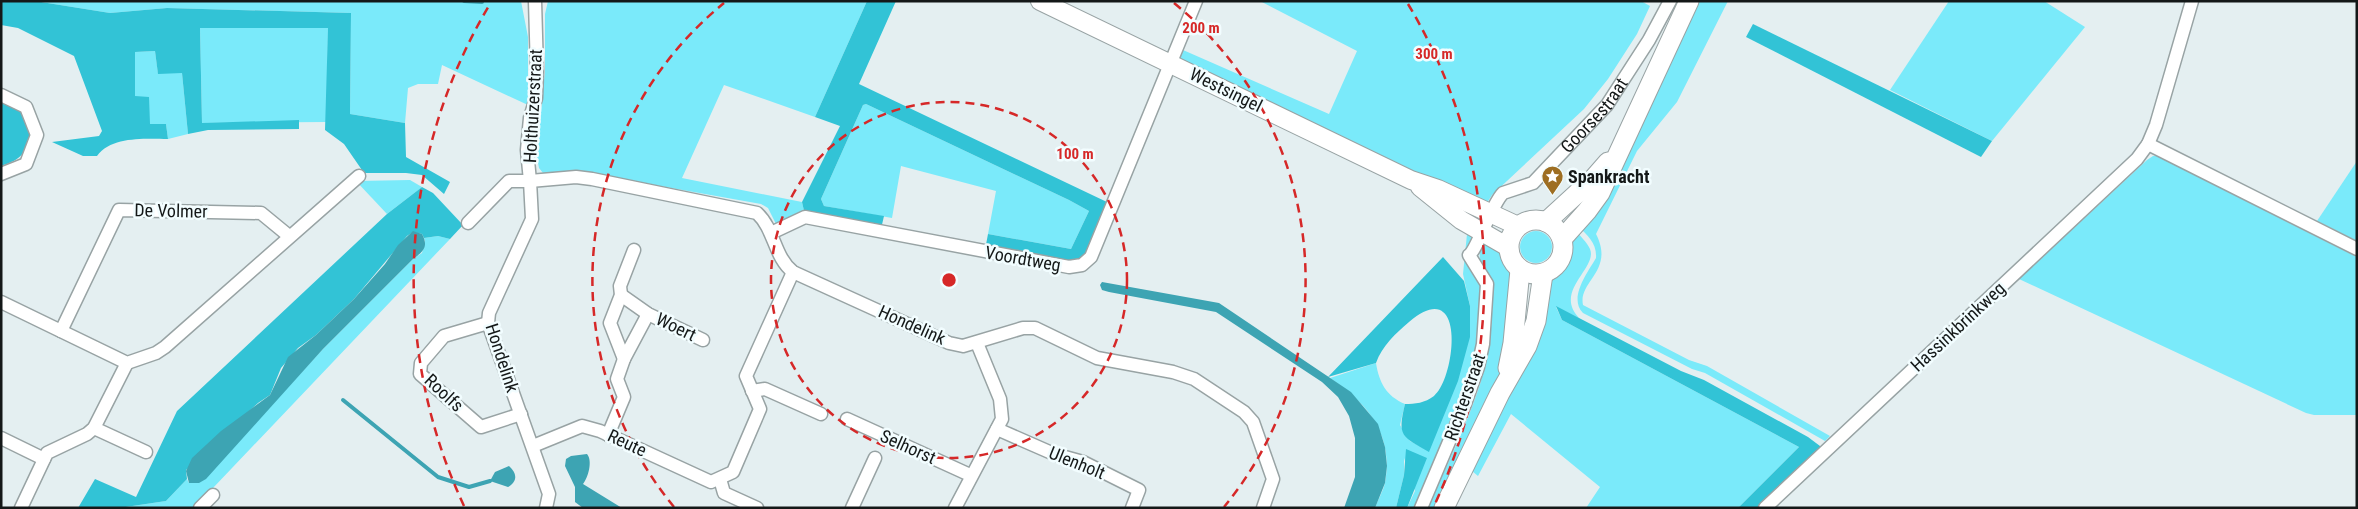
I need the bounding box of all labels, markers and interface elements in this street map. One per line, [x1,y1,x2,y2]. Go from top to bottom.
text: 200 m [1182,19,1220,37]
text: 300 m [1415,45,1453,63]
street label: Holthuizerstraat [519,48,546,163]
street label: Westsingel [1187,63,1266,116]
street label: Goorsestraat [1556,74,1632,157]
text: 100 m [1056,145,1094,163]
place icon: Spankracht [1540,165,1564,196]
place label: Spankracht [1568,166,1650,187]
street label: De Volmer [134,199,208,222]
street label: Voordtweg [984,242,1063,275]
centre of rings [940,271,958,289]
street label: Hassinkbrinkweg [1906,278,2009,376]
street label: Hondelink [875,300,949,349]
street label: Woert [653,308,700,345]
street label: Hondelink [481,321,523,395]
street label: Richterstraat [1440,350,1489,443]
street label: Roolfs [420,369,468,416]
street label: Reute [604,424,650,461]
street label: Selhorst [877,425,939,468]
street label: Ulenholt [1046,442,1108,483]

